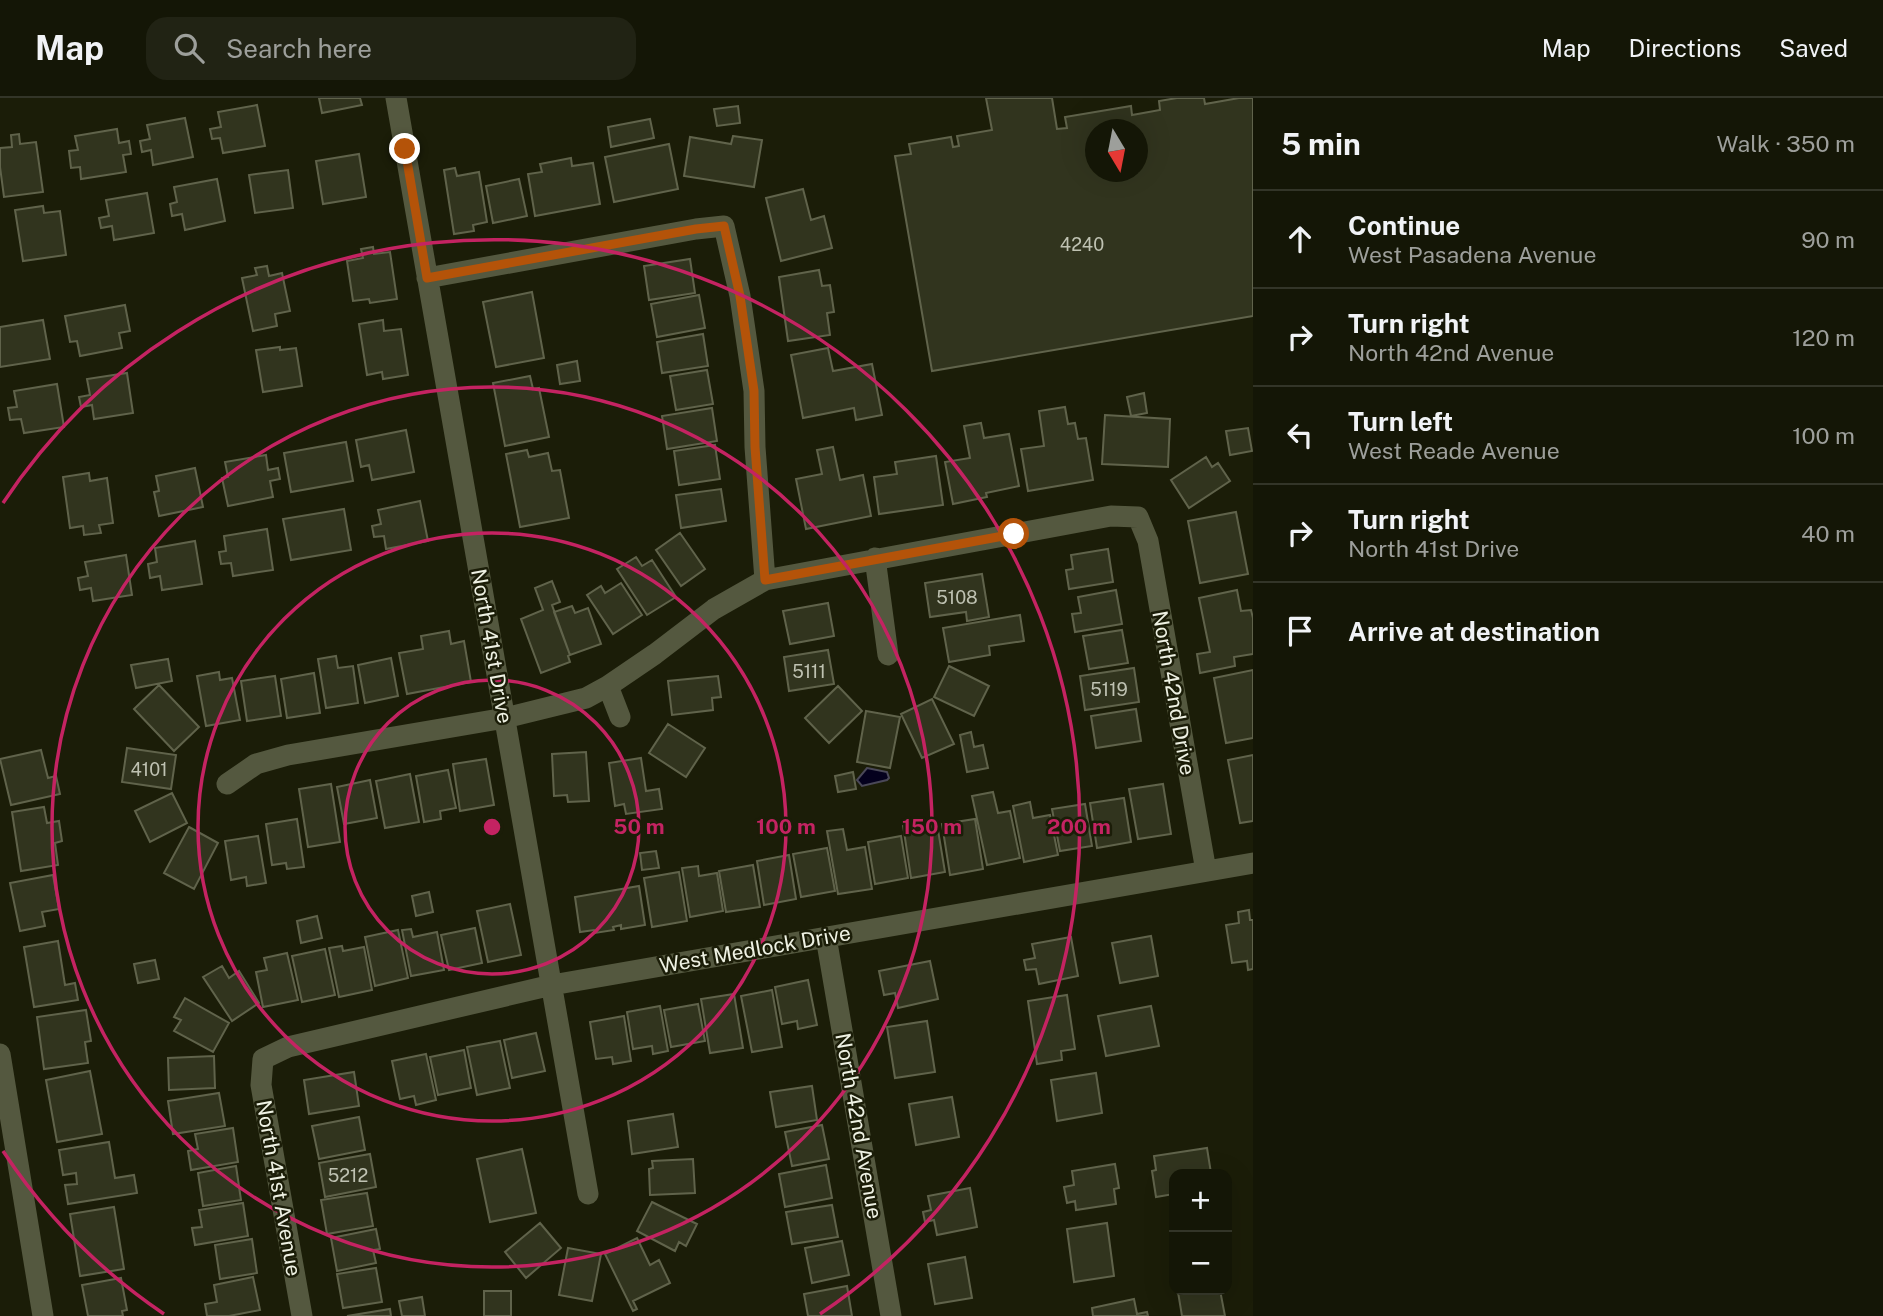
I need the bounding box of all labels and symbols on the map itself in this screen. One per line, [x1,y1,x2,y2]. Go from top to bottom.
north arrow [1085,119,1148,182]
route end [389,133,420,164]
house number: 4240 [1060,234,1104,255]
route start [998,518,1029,549]
street label: North 41st Drive [466,567,518,725]
house number: 5108 [936,587,978,608]
street label: North 42nd Drive [1147,609,1201,777]
house number: 5111 [792,661,826,682]
house number: 5119 [1090,679,1128,700]
house number: 4101 [131,759,167,780]
text: 50 m [613,814,665,839]
text: 100 m [756,814,816,839]
text: 150 m [902,814,962,839]
text: 200 m [1047,814,1111,839]
centre of rings [480,815,504,839]
street label: West Medlock Drive [657,920,853,978]
street label: North 42nd Avenue [830,1031,888,1221]
street label: North 41st Avenue [251,1098,307,1278]
house number: 5212 [328,1165,368,1186]

